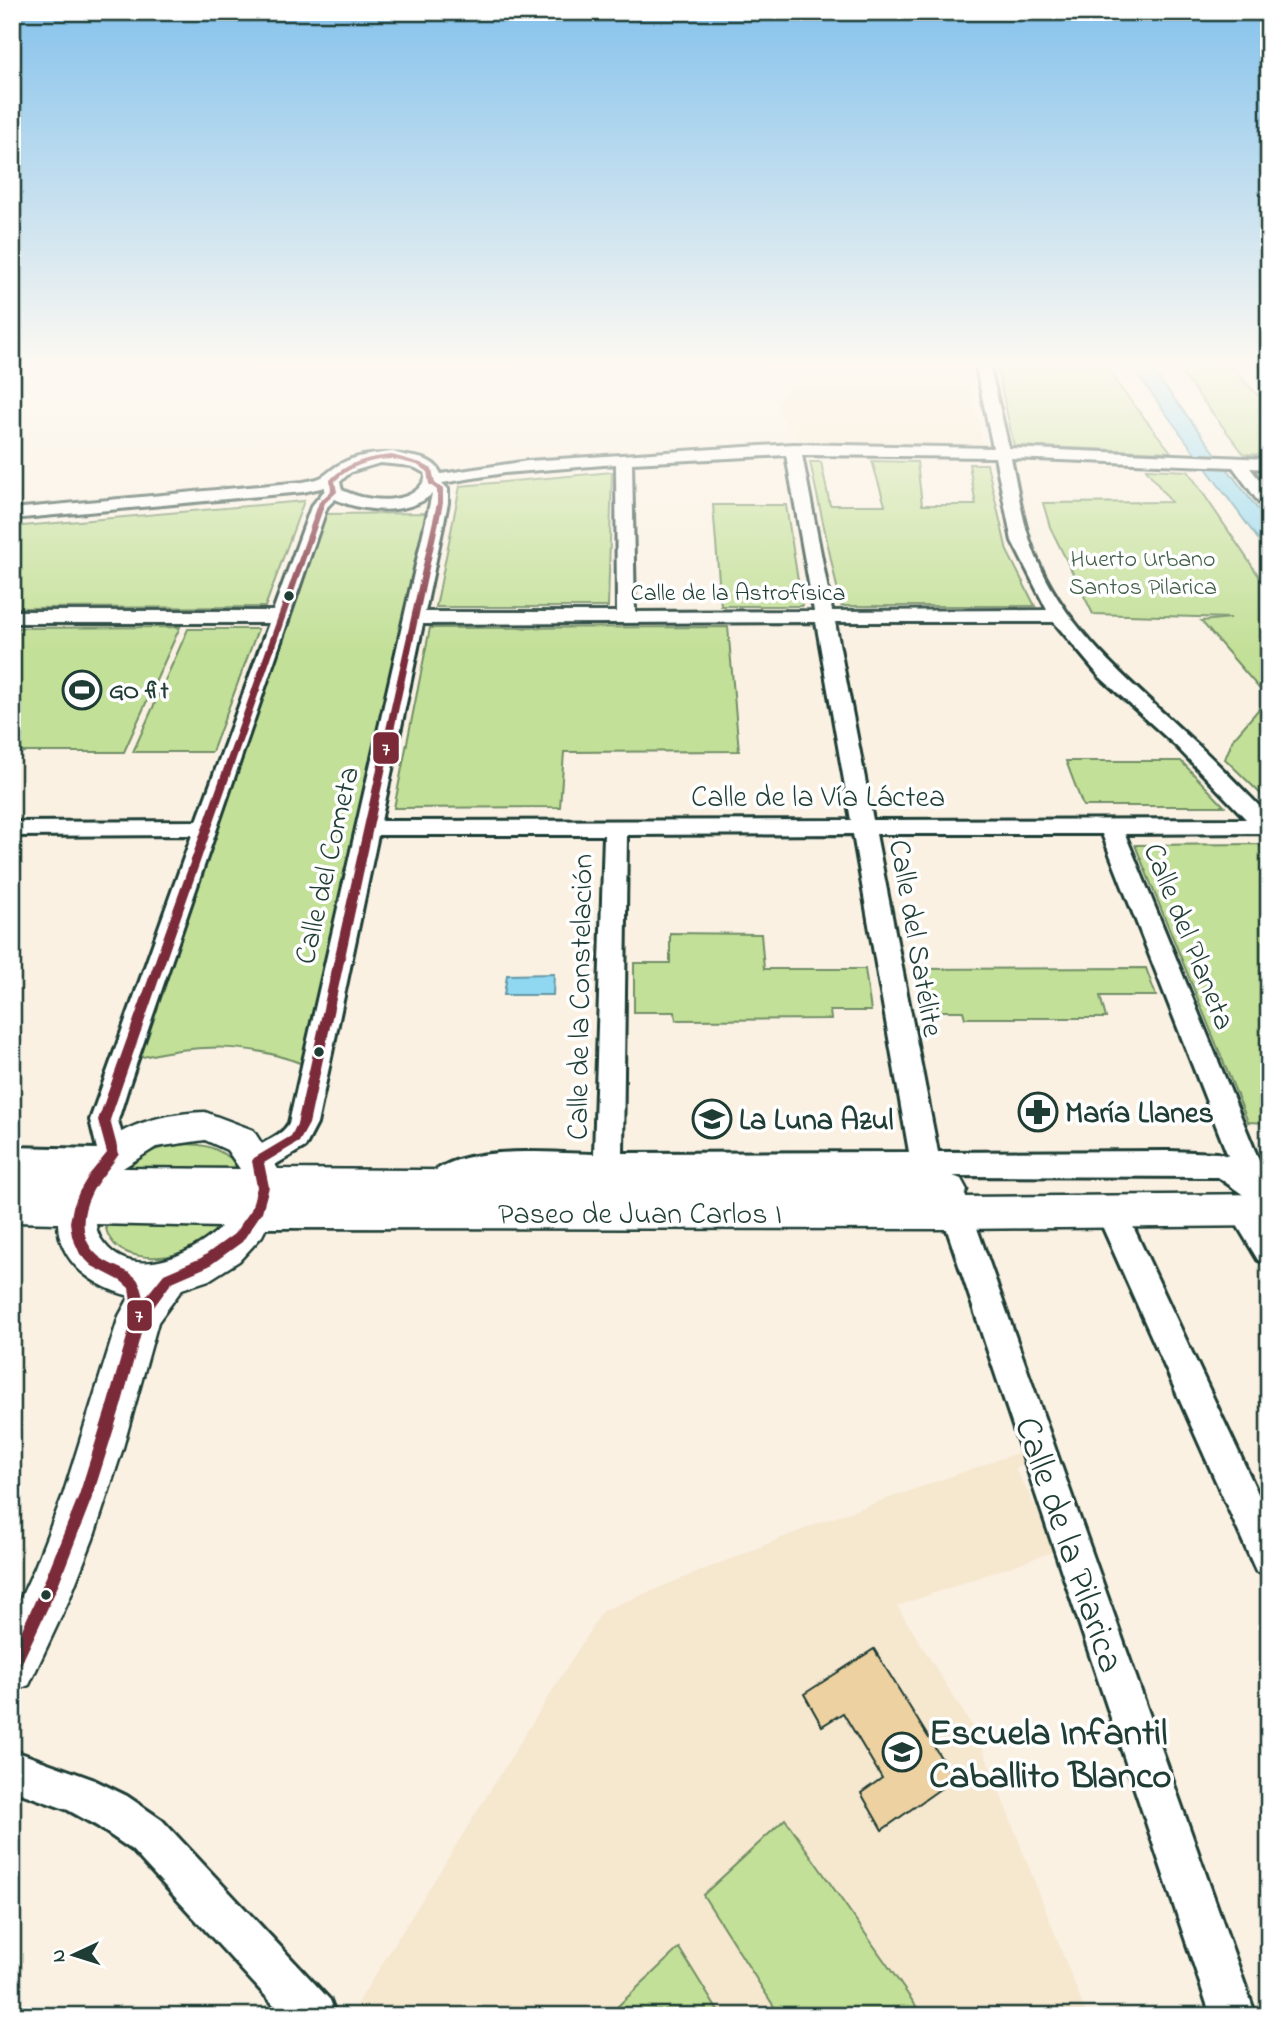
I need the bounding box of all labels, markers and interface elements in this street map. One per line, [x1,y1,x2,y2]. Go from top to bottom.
park label: Huerto Urbano Santos Pilarica [1069,543,1217,606]
street label: Calle de la Astrofísica [631,577,845,612]
unlabelled marker [282,589,296,603]
sports icon: GO fit [61,669,103,711]
place label: GO fit [109,675,170,710]
line badge: 7 [372,731,400,765]
text: 7 [382,737,390,764]
street label: Calle del Cometa [285,763,373,969]
street label: Calle de la Vía Láctea [691,777,945,821]
street label: Calle del Satélite [875,836,953,1041]
street label: Calle del Planeta [1130,837,1245,1037]
street label: Calle de la Constelación [558,854,606,1141]
unlabelled marker [312,1045,326,1059]
pharmacy icon: María Llanes [1017,1091,1059,1133]
place label: María Llanes [1065,1093,1214,1137]
school or university icon: La Luna Azul [691,1098,733,1140]
place label: La Luna Azul [739,1100,894,1144]
street label: Paseo de Juan Carlos I [498,1194,782,1238]
line badge: 7 [126,1299,153,1332]
text: 7 [135,1304,143,1331]
street label: Calle de la Pilarica [998,1410,1136,1680]
unlabelled marker [39,1588,53,1602]
place label: Escuela Infantil Caballito Blanco [929,1708,1172,1805]
school or university icon: Escuela Infantil Caballito Blanco [881,1731,923,1773]
north arrow [38,1920,108,1990]
text: N [46,1948,73,1963]

